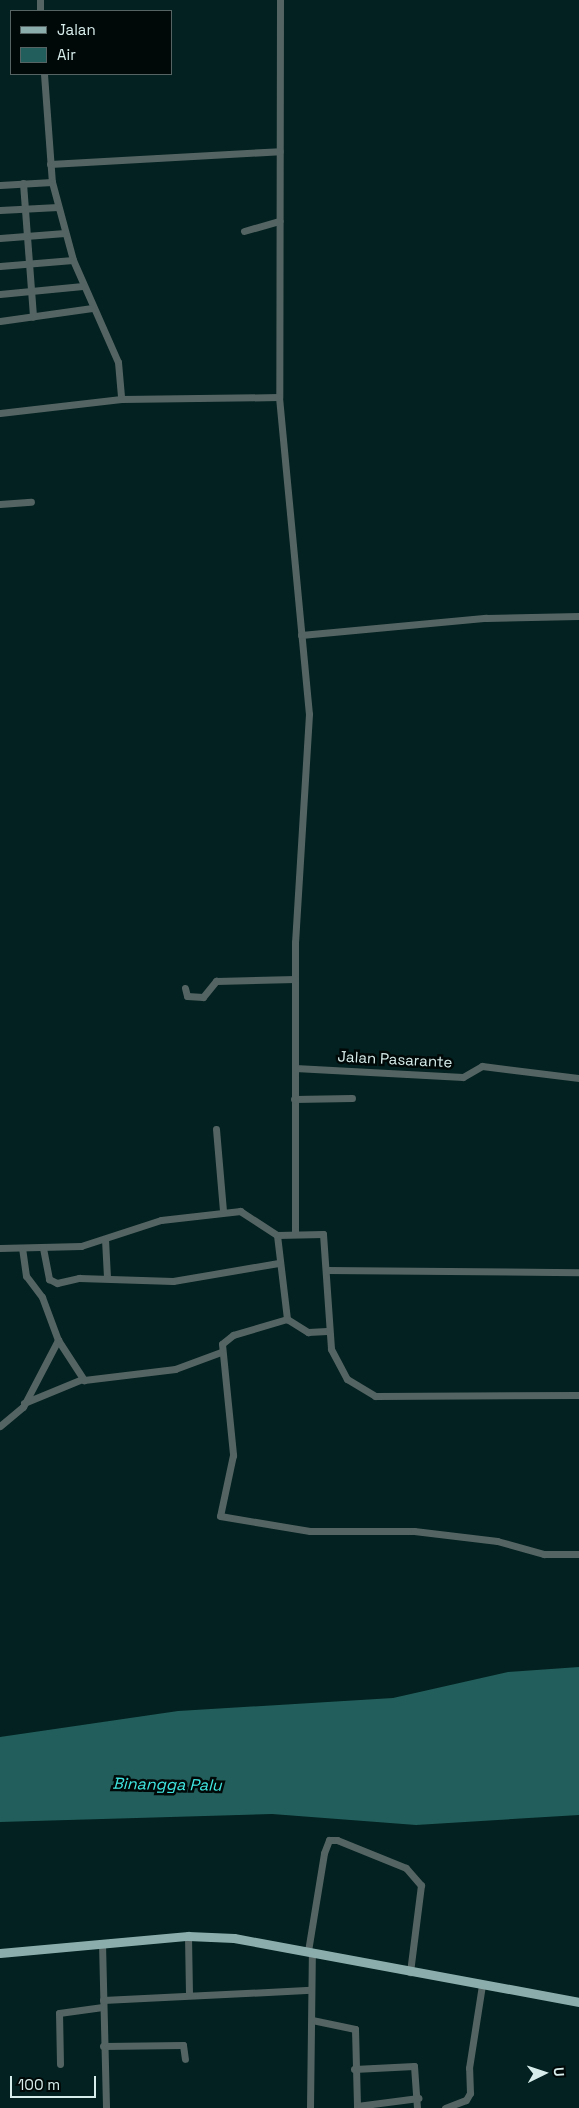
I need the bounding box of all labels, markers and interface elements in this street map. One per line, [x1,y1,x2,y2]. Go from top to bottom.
legend [10,10,172,75]
text: Jalan [57,20,96,39]
text: Air [57,45,76,64]
street label: Jalan Pasarante [337,1047,453,1071]
water label: Binangga Palu [112,1774,222,1796]
north arrow [519,2048,569,2098]
scale bar [12,2066,99,2098]
text: U [550,2067,568,2077]
text: 100 m [18,2075,60,2094]

